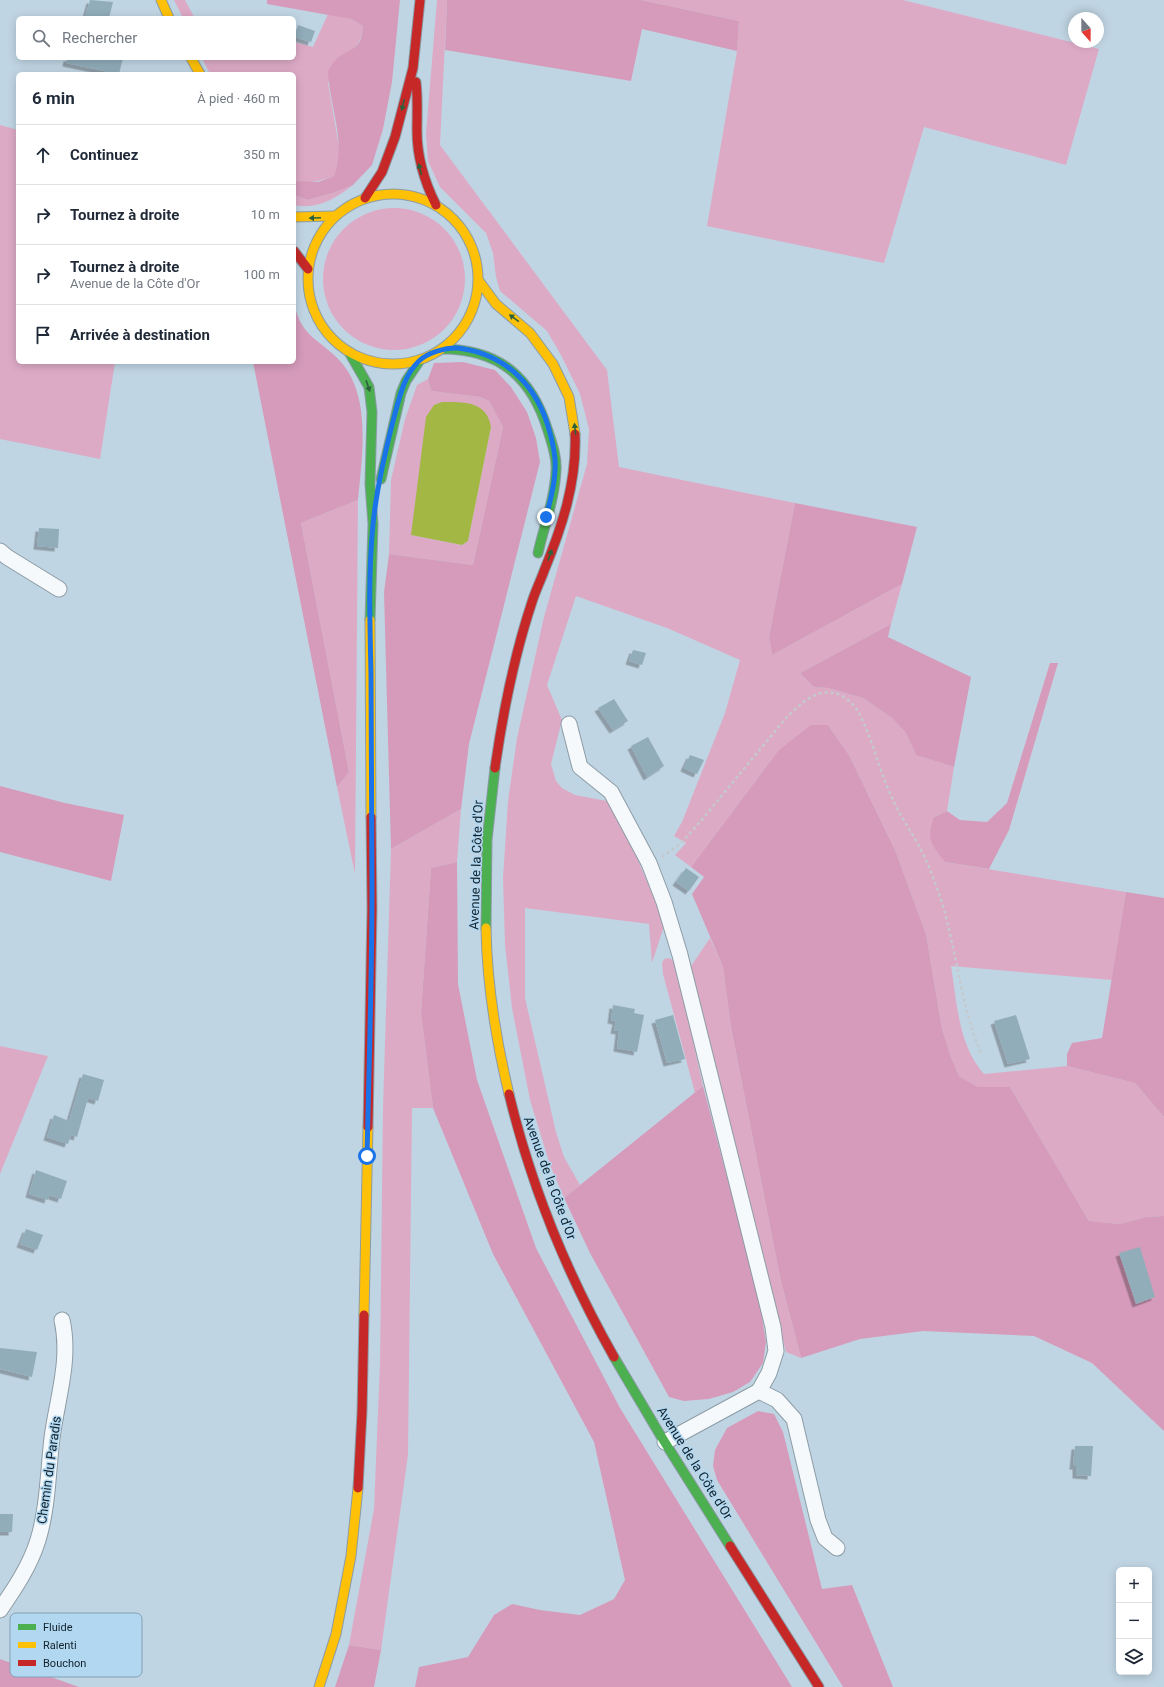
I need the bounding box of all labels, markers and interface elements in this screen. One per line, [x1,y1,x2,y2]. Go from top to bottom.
north arrow [1068,12,1104,48]
search box [16,16,296,60]
icon: search [30,27,52,49]
text: Rechercher [62,29,137,47]
text: 6 min [32,88,75,108]
text: À pied · 460 m [197,91,280,106]
one-way arrow [399,99,405,111]
icon: ahead [32,144,54,166]
text: Continuez [70,146,138,164]
text: 350 m [243,147,280,162]
one-way arrow [417,163,423,176]
icon: right [32,204,54,226]
text: Tournez à droite [70,206,179,224]
text: 10 m [251,207,280,222]
one-way arrow [308,215,321,221]
text: Tournez à droite [70,258,179,276]
icon: right [32,264,54,286]
text: 100 m [243,267,280,282]
text: Avenue de la Côte d'Or [70,276,200,291]
one-way arrow [509,314,520,322]
icon: arrive [32,324,54,346]
text: Arrivée à destination [70,326,210,344]
one-way arrow [365,381,371,393]
one-way arrow [572,423,579,435]
route end [537,508,555,526]
one-way arrow [547,549,553,561]
street label: Avenue de la Côte d'Or [466,799,486,930]
street label: Avenue de la Côte d'Or [521,1114,579,1242]
route start [358,1147,376,1165]
street label: Avenue de la Côte d'Or [654,1404,736,1523]
street label: Chemin du Paradis [34,1415,64,1525]
map controls [1116,1567,1152,1675]
button: + [1116,1567,1152,1603]
button: − [1116,1603,1152,1639]
legend [10,1613,142,1677]
text: Fluide [43,1621,73,1634]
text: Ralenti [43,1639,77,1652]
button: layers [1116,1639,1152,1675]
text: Bouchon [43,1657,86,1670]

